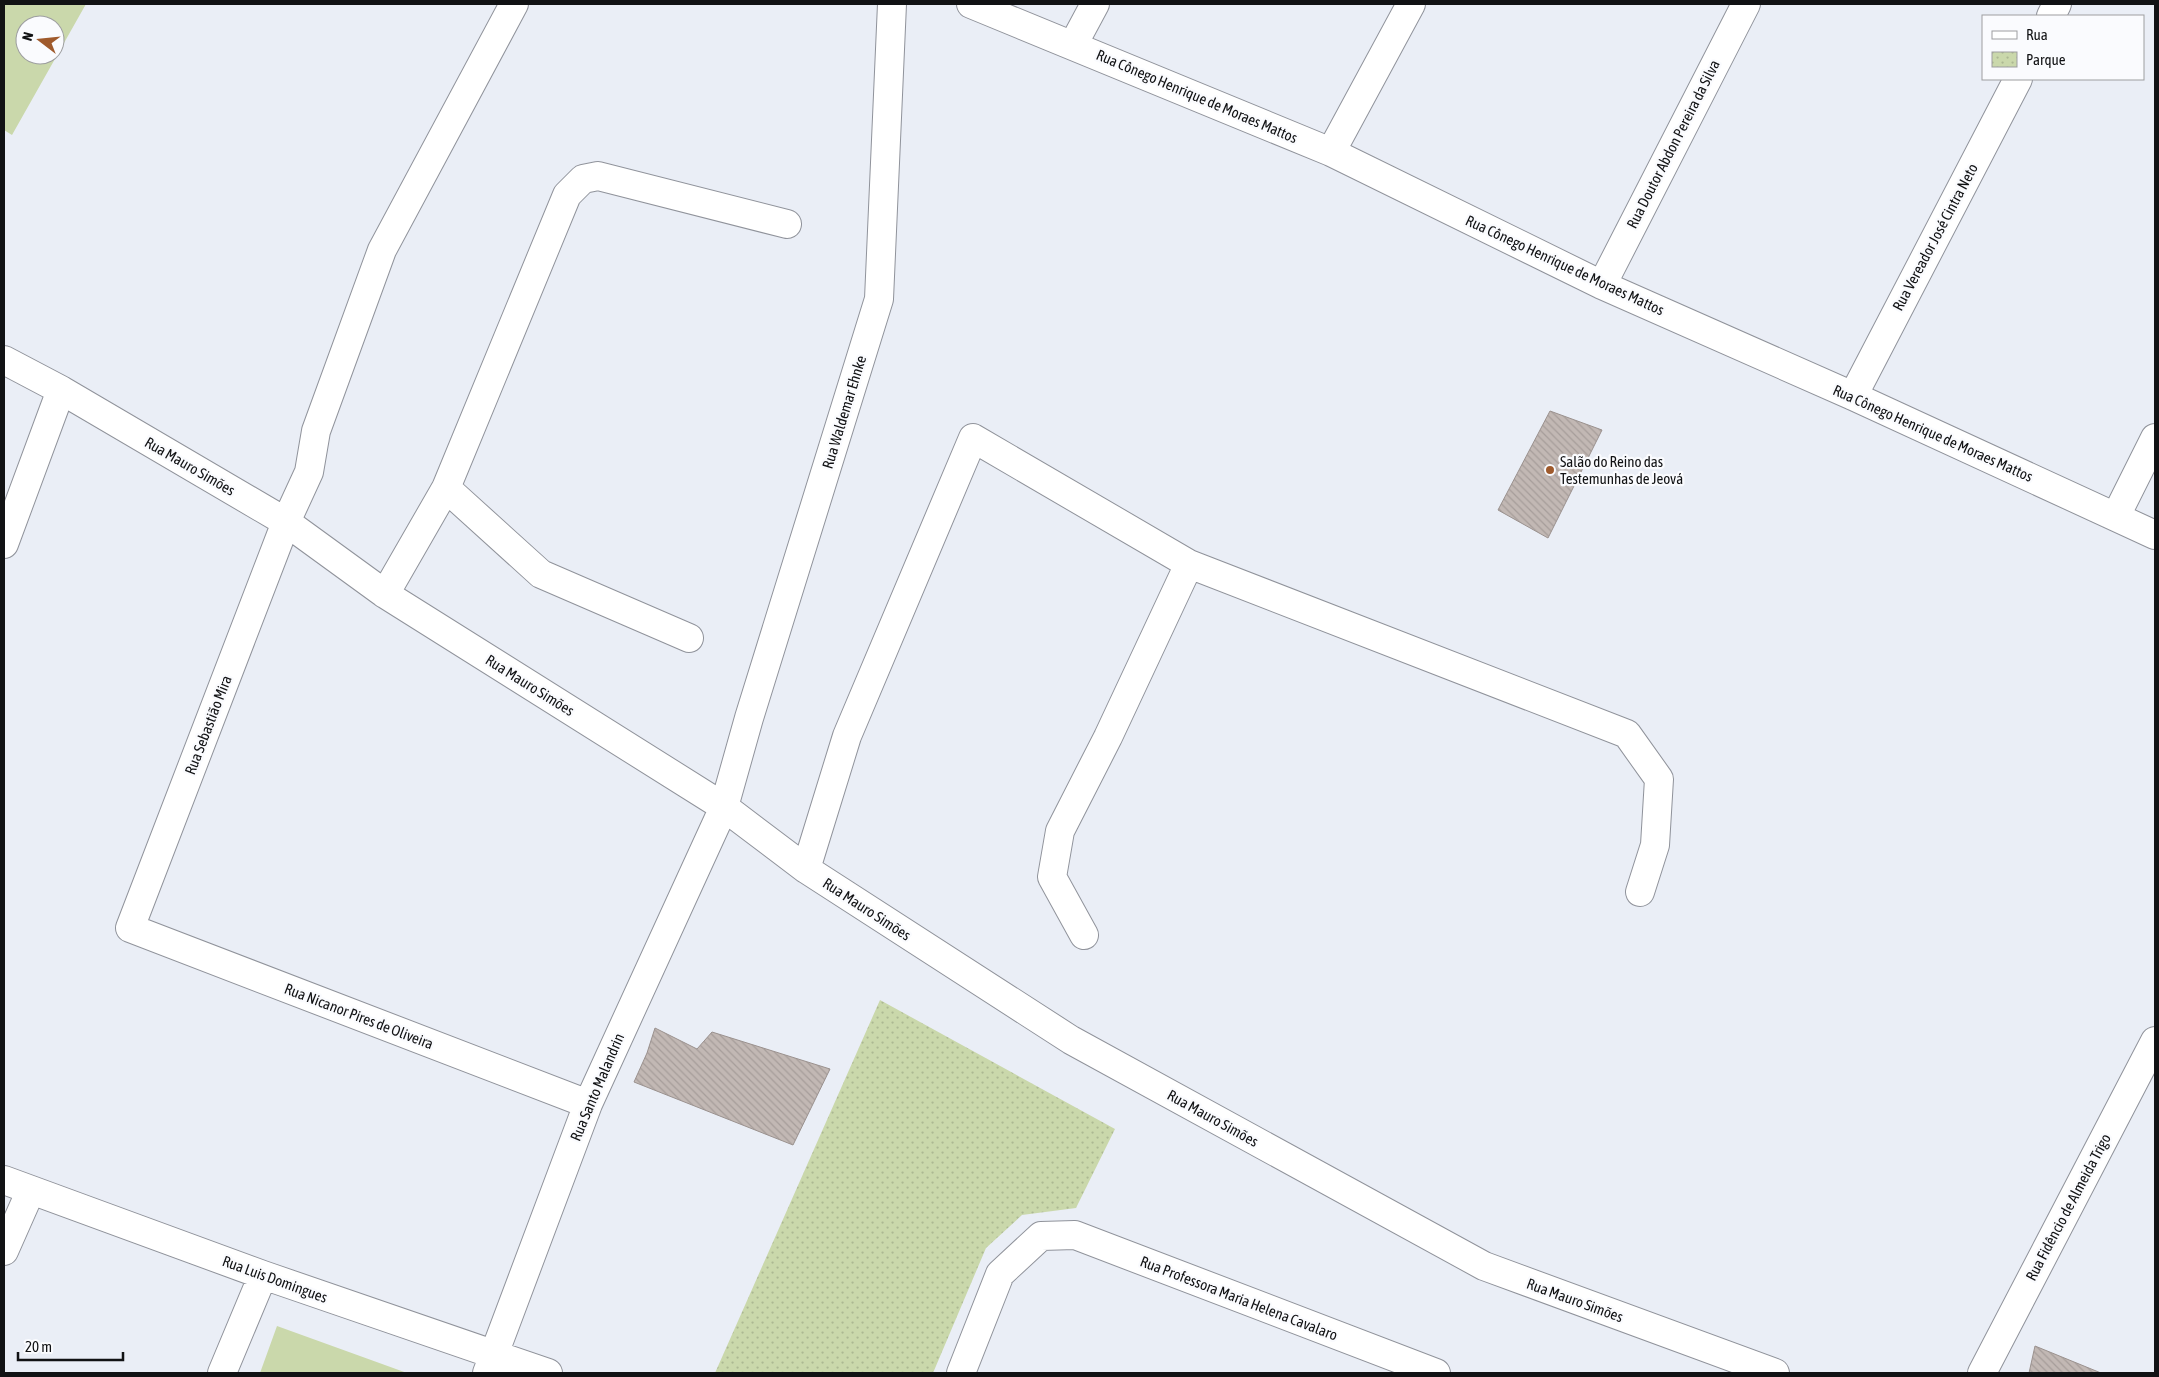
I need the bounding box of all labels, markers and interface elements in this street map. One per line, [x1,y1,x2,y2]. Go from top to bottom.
north arrow [15,15,65,65]
legend [1982,15,2144,80]
text: Rua [2026,26,2048,43]
text: N [19,30,36,43]
street label: Rua Cônego Henrique de Moraes Mattos [1094,46,1300,146]
text: Parque [2026,51,2066,68]
street label: Rua Doutor Abdon Pereira da Silva [1623,57,1723,231]
street label: Rua Vereador José Cintra Neto [1889,161,1981,313]
street label: Rua Cônego Henrique de Moraes Mattos [1463,211,1667,319]
street label: Rua Waldemar Ehnke [819,353,869,471]
street label: Rua Cônego Henrique de Moraes Mattos [1830,381,2036,485]
street label: Rua Mauro Simões [142,433,238,499]
place label: Salão do Reino das Testemunhas de Jeová [1560,453,1683,487]
marker: Salão do Reino das Testemunhas de Jeová [1544,464,1556,476]
street label: Rua Mauro Simões [483,651,577,719]
street label: Rua Sebastião Mira [181,673,235,777]
street label: Rua Mauro Simões [820,874,914,944]
street label: Rua Nicanor Pires de Oliveira [282,980,436,1052]
street label: Rua Santo Malandrin [567,1031,627,1143]
street label: Rua Mauro Simões [1165,1086,1261,1150]
street label: Rua Fidêncio de Almeida Trigo [2022,1131,2114,1283]
street label: Rua Luis Domingues [220,1252,330,1306]
street label: Rua Professora Maria Helena Cavalaro [1138,1252,1340,1344]
street label: Rua Mauro Simões [1525,1275,1625,1325]
scale bar [18,1330,122,1362]
text: 20 m [25,1338,52,1355]

